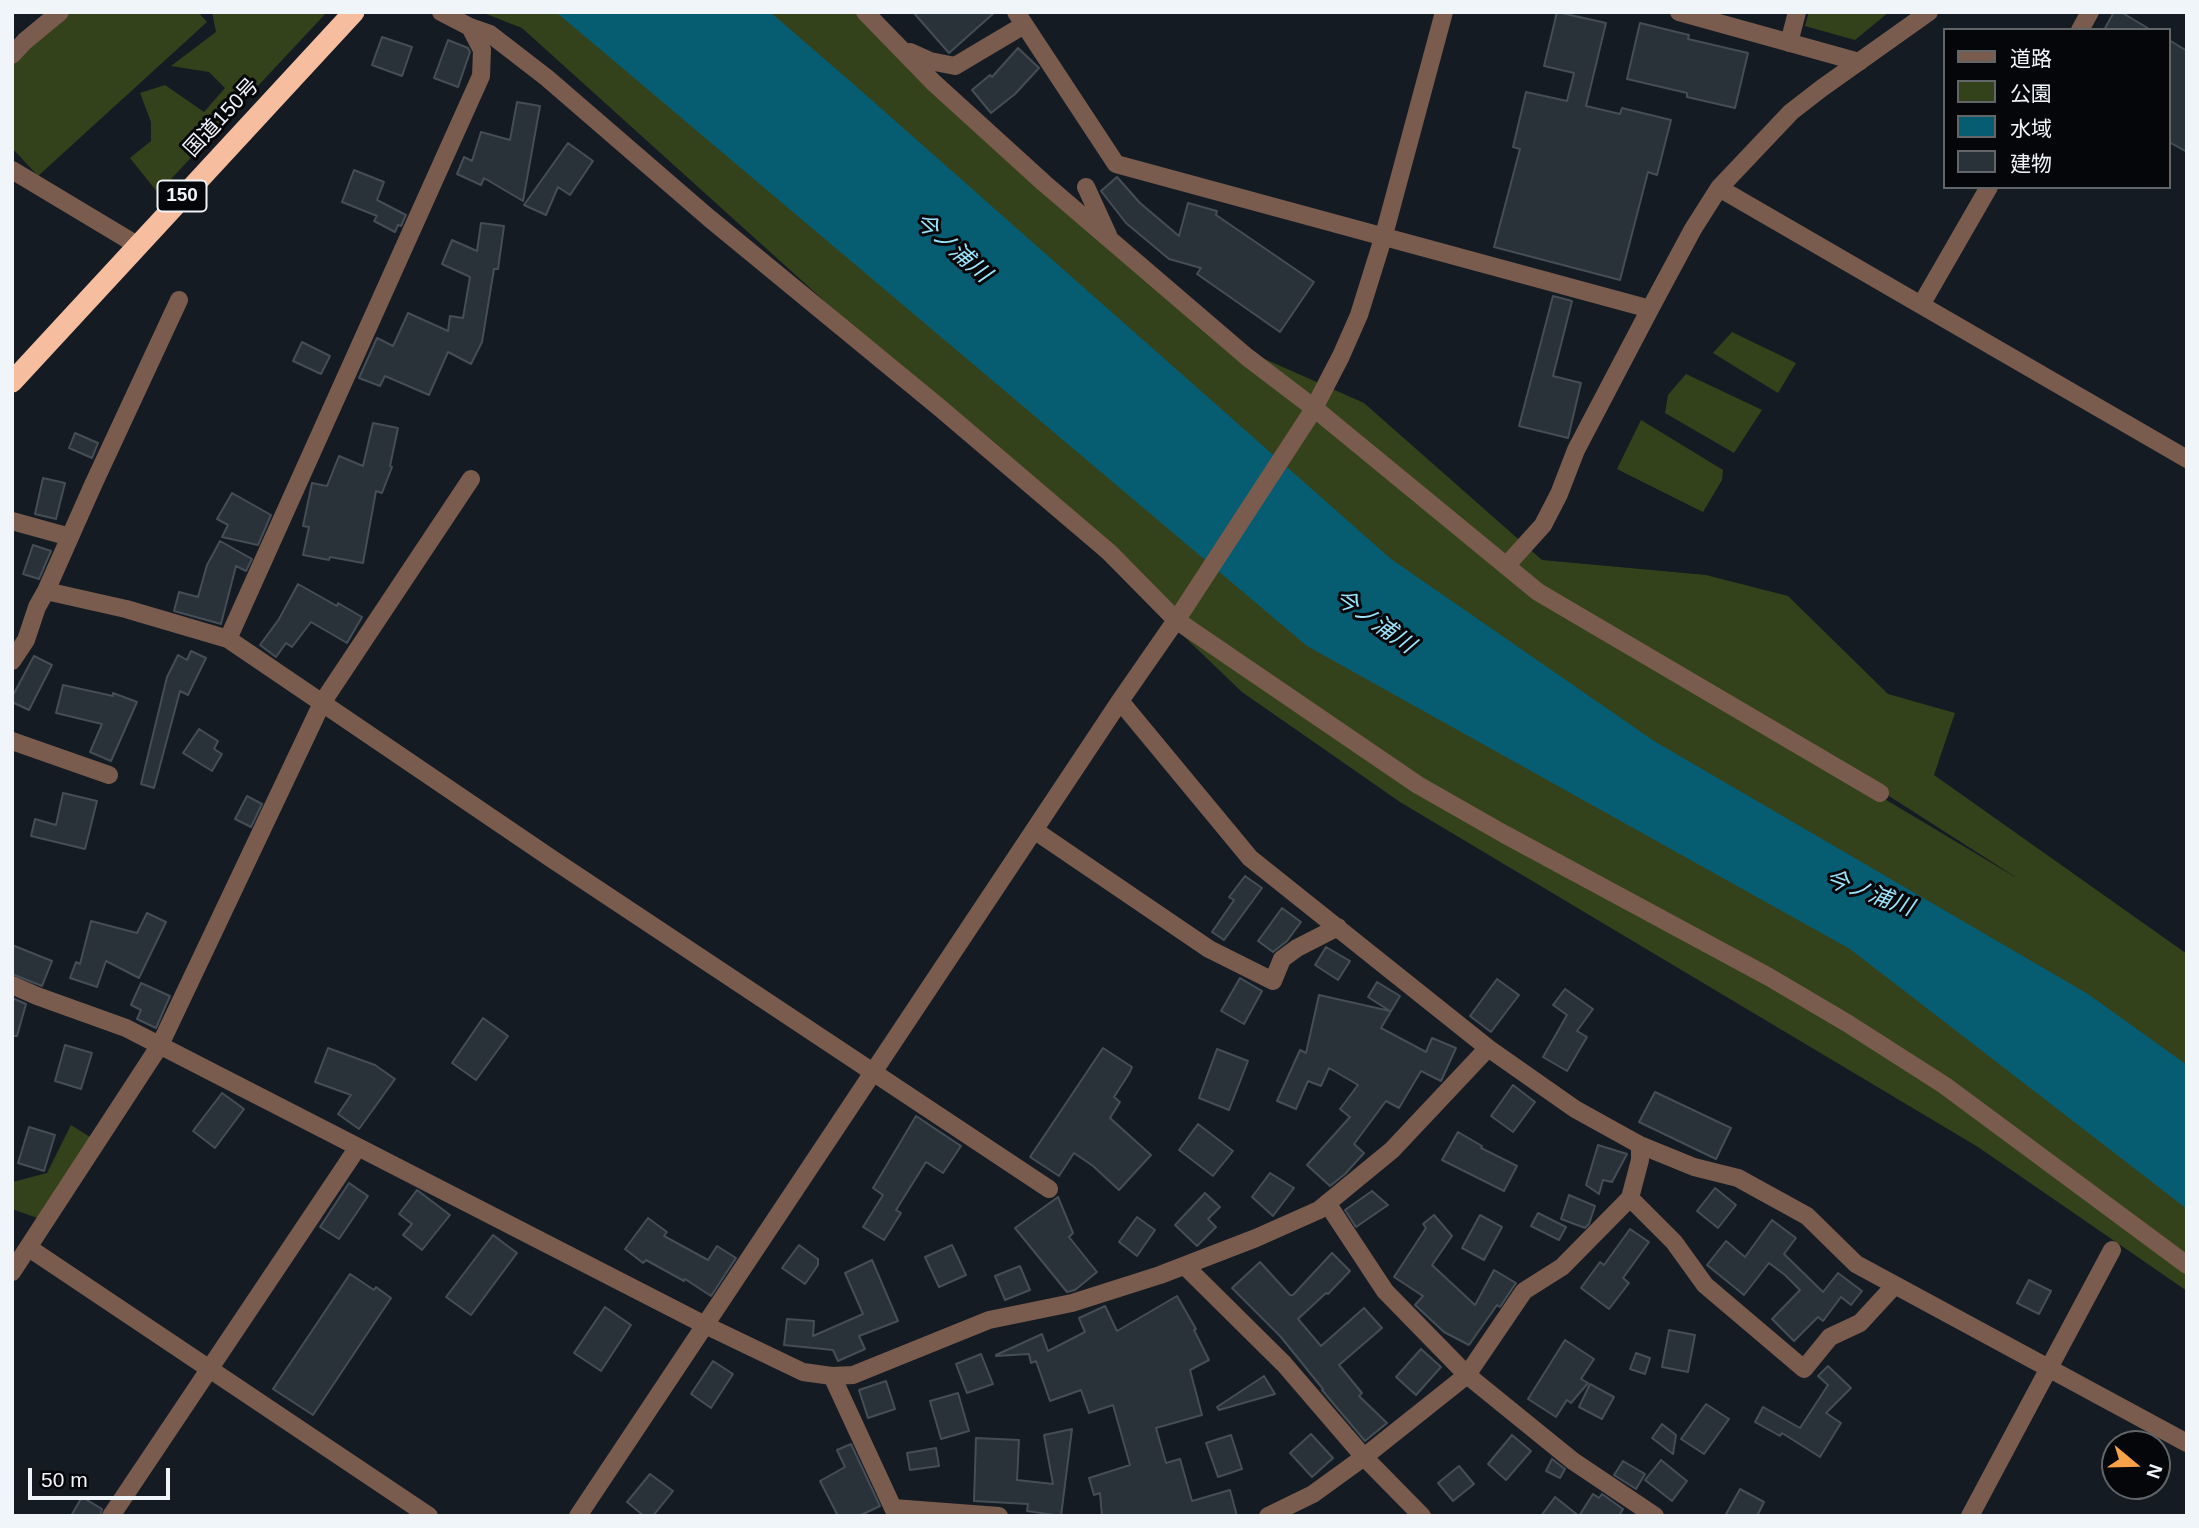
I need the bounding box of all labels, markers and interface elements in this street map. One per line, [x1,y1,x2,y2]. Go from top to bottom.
legend [1944,28,2171,189]
text: 道路 [2010,47,2052,70]
street label: 国道150号 [179,74,265,162]
text: 公園 [2010,82,2052,105]
text: 水域 [2010,117,2052,140]
text: 建物 [2010,152,2052,175]
road number: 150 [158,180,206,212]
water label: 今ノ浦川 [908,207,996,289]
water label: 今ノ浦川 [1328,584,1420,660]
water label: 今ノ浦川 [1821,865,1917,923]
north arrow [2101,1430,2171,1500]
scale bar [32,1454,173,1498]
text: N [2142,1461,2167,1481]
text: 50 m [41,1468,88,1491]

